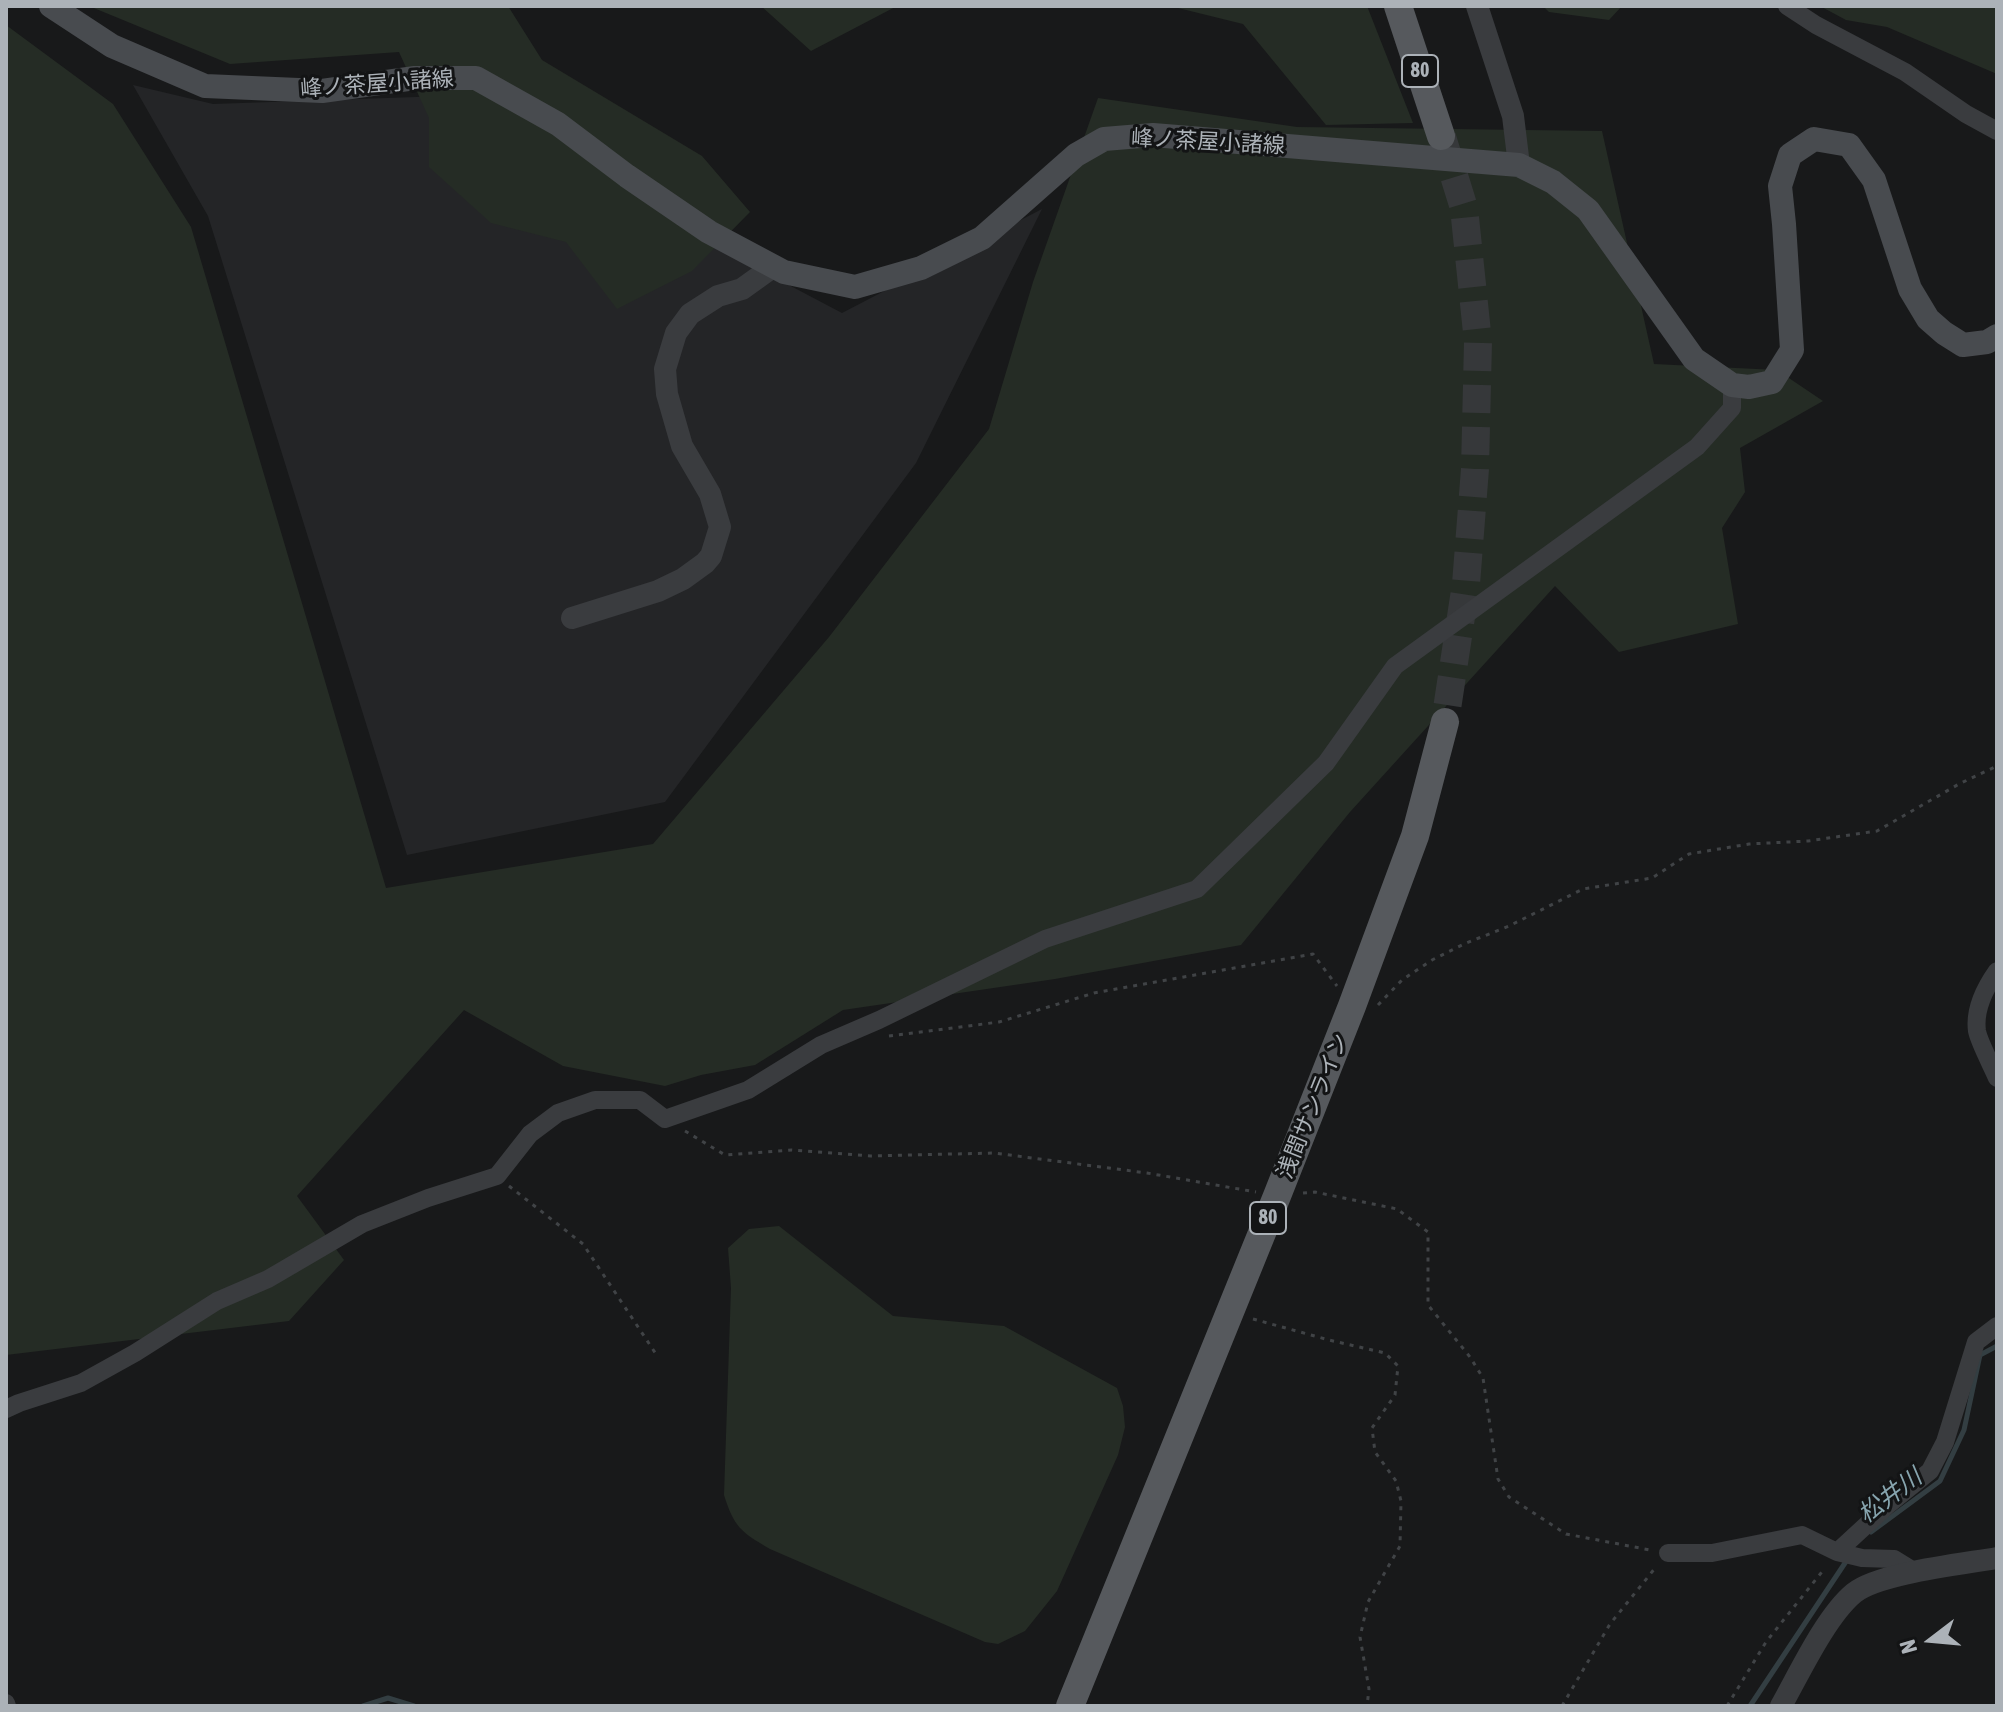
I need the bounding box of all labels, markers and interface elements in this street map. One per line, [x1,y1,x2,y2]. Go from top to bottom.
road number: 80 [1402,55,1438,87]
street label: 峰ノ茶屋小諸線 [299,65,455,103]
street label: 峰ノ茶屋小諸線 [1130,125,1286,159]
street label: 浅間サンライン [1272,1030,1354,1182]
road number: 80 [1250,1202,1286,1234]
water label: 松井川 [1853,1463,1927,1529]
north arrow [1891,1600,1971,1680]
text: N [1894,1637,1922,1656]

